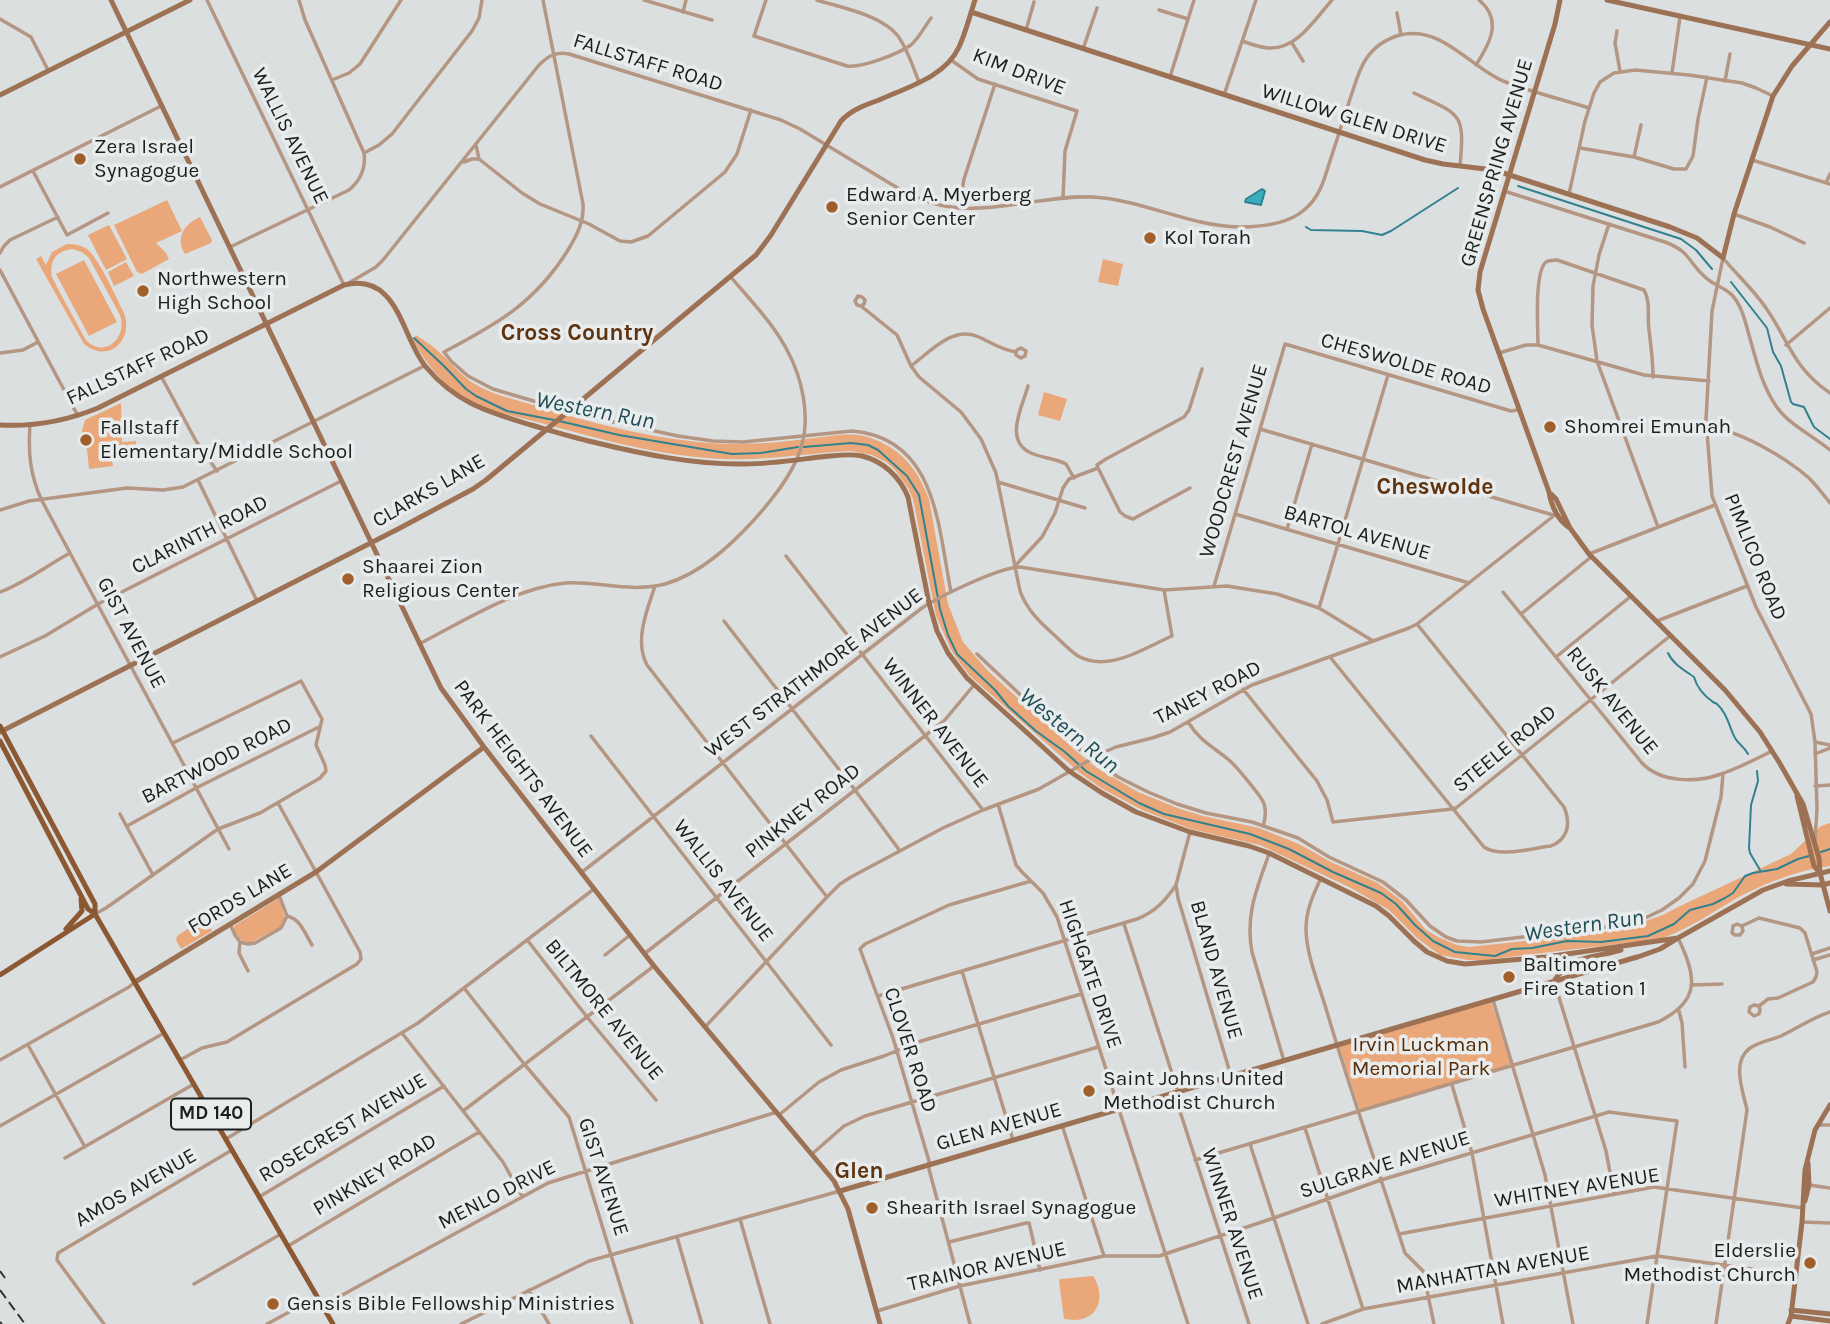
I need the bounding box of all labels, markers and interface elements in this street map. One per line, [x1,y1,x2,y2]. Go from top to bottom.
street label: FALLSTAFF ROAD [570,28,726,98]
street label: KIM DRIVE [969,43,1069,101]
street label: GREENSPRING AVENUE [1455,56,1539,270]
street label: WALLIS AVENUE [246,64,334,208]
street label: WILLOW GLEN DRIVE [1258,79,1450,159]
place label: Zera Israel Synagogue [94,134,199,184]
marker: Zera Israel Synagogue [72,151,88,167]
place label: Edward A. Myerberg Senior Center [846,182,1031,232]
marker: Edward A. Myerberg Senior Center [824,199,840,215]
place label: Kol Torah [1164,225,1251,251]
marker: Kol Torah [1142,230,1158,246]
place label: Northwestern High School [157,266,287,316]
marker: Northwestern High School [135,283,151,299]
district label: Cross Country [501,319,653,347]
street label: FALLSTAFF ROAD [62,323,214,411]
street label: CHESWOLDE ROAD [1318,328,1494,400]
street label: WOODCREST AVENUE [1194,361,1274,561]
water label: Western Run [533,386,657,436]
place label: Shomrei Emunah [1564,414,1731,440]
place label: Fallstaff Elementary/Middle School [100,415,353,465]
marker: Shomrei Emunah [1542,419,1558,435]
marker: Fallstaff Elementary/Middle School [78,432,94,448]
street label: CLARKS LANE [368,449,490,533]
district label: Cheswolde [1377,473,1493,501]
street label: CLARINTH ROAD [128,490,272,580]
street label: PIMLICO ROAD [1718,490,1792,624]
street label: BARTOL AVENUE [1281,500,1433,566]
place label: Shaarei Zion Religious Center [362,554,519,604]
marker: Shaarei Zion Religious Center [340,571,356,587]
street label: GIST AVENUE [91,573,171,693]
street label: WEST STRATHMORE AVENUE [700,583,928,763]
street label: RUSK AVENUE [1561,642,1663,760]
street label: WINNER AVENUE [876,653,994,793]
street label: TANEY ROAD [1150,655,1266,731]
street label: PARK HEIGHTS AVENUE [448,675,598,863]
water label: Western Run [1013,682,1125,780]
street label: STEELE ROAD [1448,700,1562,798]
street label: BARTWOOD ROAD [138,712,296,810]
street label: PINKNEY ROAD [740,758,866,864]
street label: WALLIS AVENUE [667,815,779,947]
street label: FORDS LANE [183,858,297,940]
street label: HIGHGATE DRIVE [1053,896,1127,1052]
street label: BLAND AVENUE [1184,898,1248,1042]
water label: Western Run [1522,904,1646,948]
street label: BILTMORE AVENUE [539,934,669,1086]
place label: Baltimore Fire Station 1 [1523,952,1646,1002]
marker: Baltimore Fire Station 1 [1501,969,1517,985]
street label: CLOVER ROAD [878,984,942,1116]
park label: Irvin Luckman Memorial Park [1352,1032,1490,1082]
place label: Saint Johns United Methodist Church [1103,1066,1284,1116]
street label: ROSECREST AVENUE [254,1068,432,1188]
marker: Saint Johns United Methodist Church [1081,1083,1097,1099]
street label: GLEN AVENUE [933,1097,1065,1157]
road number: MD 140 [171,1098,251,1130]
street label: GIST AVENUE [572,1115,634,1239]
street label: SULGRAVE AVENUE [1297,1126,1473,1204]
street label: PINKNEY ROAD [309,1128,441,1222]
street label: AMOS AVENUE [71,1143,201,1233]
street label: WINNER AVENUE [1196,1145,1268,1303]
street label: MENLO DRIVE [434,1155,560,1235]
district label: Glen [834,1157,884,1185]
street label: WHITNEY AVENUE [1493,1163,1661,1213]
place label: Shearith Israel Synagogue [886,1195,1136,1221]
marker: Shearith Israel Synagogue [864,1200,880,1216]
street label: TRAINOR AVENUE [905,1236,1069,1298]
place label: Elderslie Methodist Church [1623,1238,1796,1288]
street label: MANHATTAN AVENUE [1394,1241,1592,1299]
marker: Elderslie Methodist Church [1802,1255,1818,1271]
place label: Gensis Bible Fellowship Ministries [287,1291,615,1317]
marker: Gensis Bible Fellowship Ministries [265,1296,281,1312]

